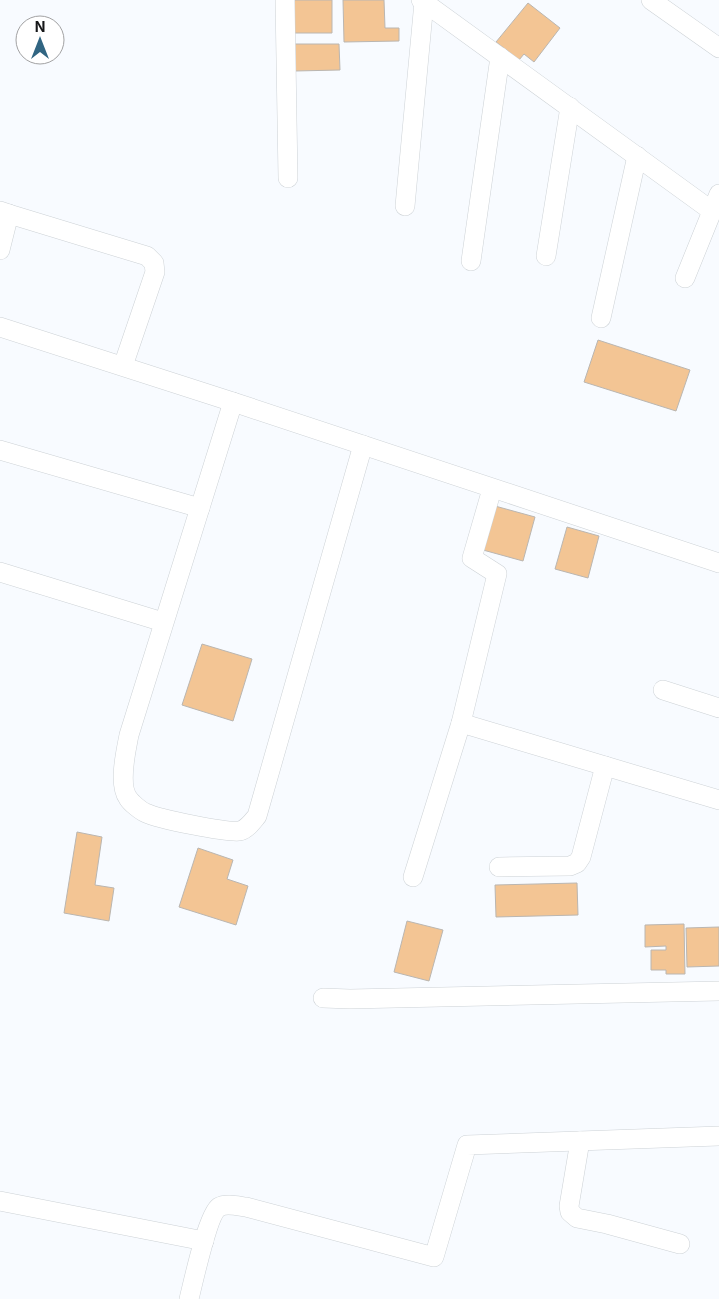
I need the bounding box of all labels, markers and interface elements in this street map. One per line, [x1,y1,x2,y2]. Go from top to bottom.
north arrow [15,15,65,65]
text: N [35,18,45,35]

